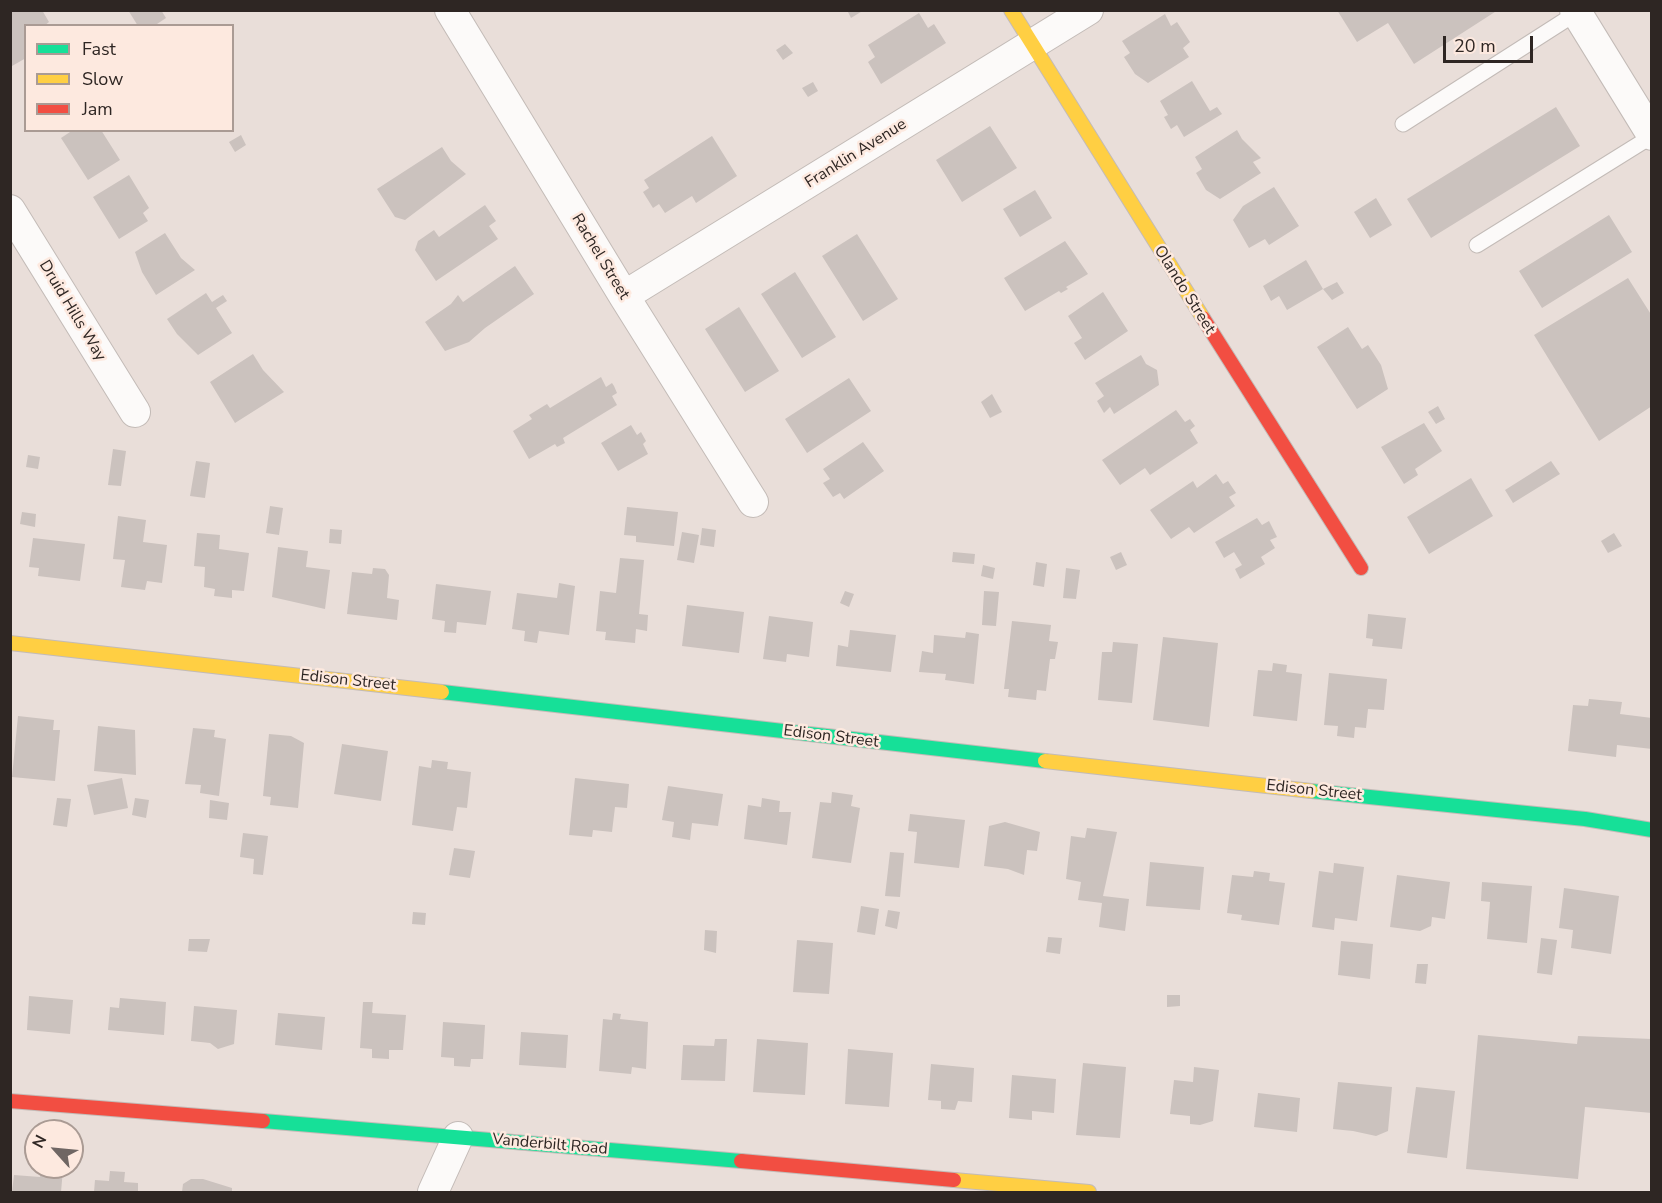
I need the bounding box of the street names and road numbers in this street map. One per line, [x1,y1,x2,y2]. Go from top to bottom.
street label: Franklin Avenue [802,115,910,193]
street label: Rachel Street [567,211,633,303]
street label: Olando Street [1149,242,1219,338]
street label: Druid Hills Way [34,257,110,365]
street label: Edison Street [299,666,397,696]
street label: Edison Street [782,722,880,752]
street label: Edison Street [1265,776,1363,806]
street label: Vanderbilt Road [491,1130,609,1160]

